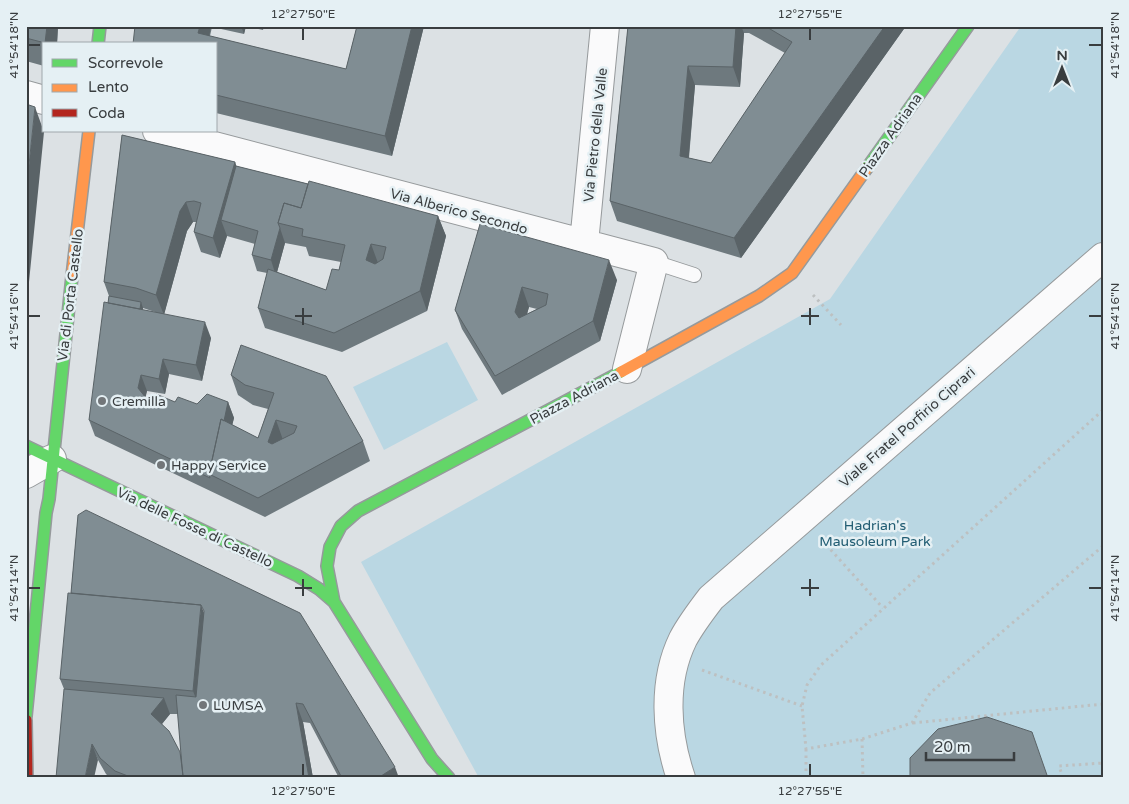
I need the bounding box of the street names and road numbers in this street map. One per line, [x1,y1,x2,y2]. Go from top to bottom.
street label: Via Pietro della Valle [580,67,611,203]
street label: Piazza Adriana [855,90,926,180]
street label: Via Alberico Secondo [388,185,530,238]
street label: Via di Porta Castello [54,228,87,362]
street label: Viale Fratel Porfirio Ciprari [836,364,979,491]
street label: Piazza Adriana [527,367,622,428]
street label: Via delle Fosse di Castello [114,484,276,571]

